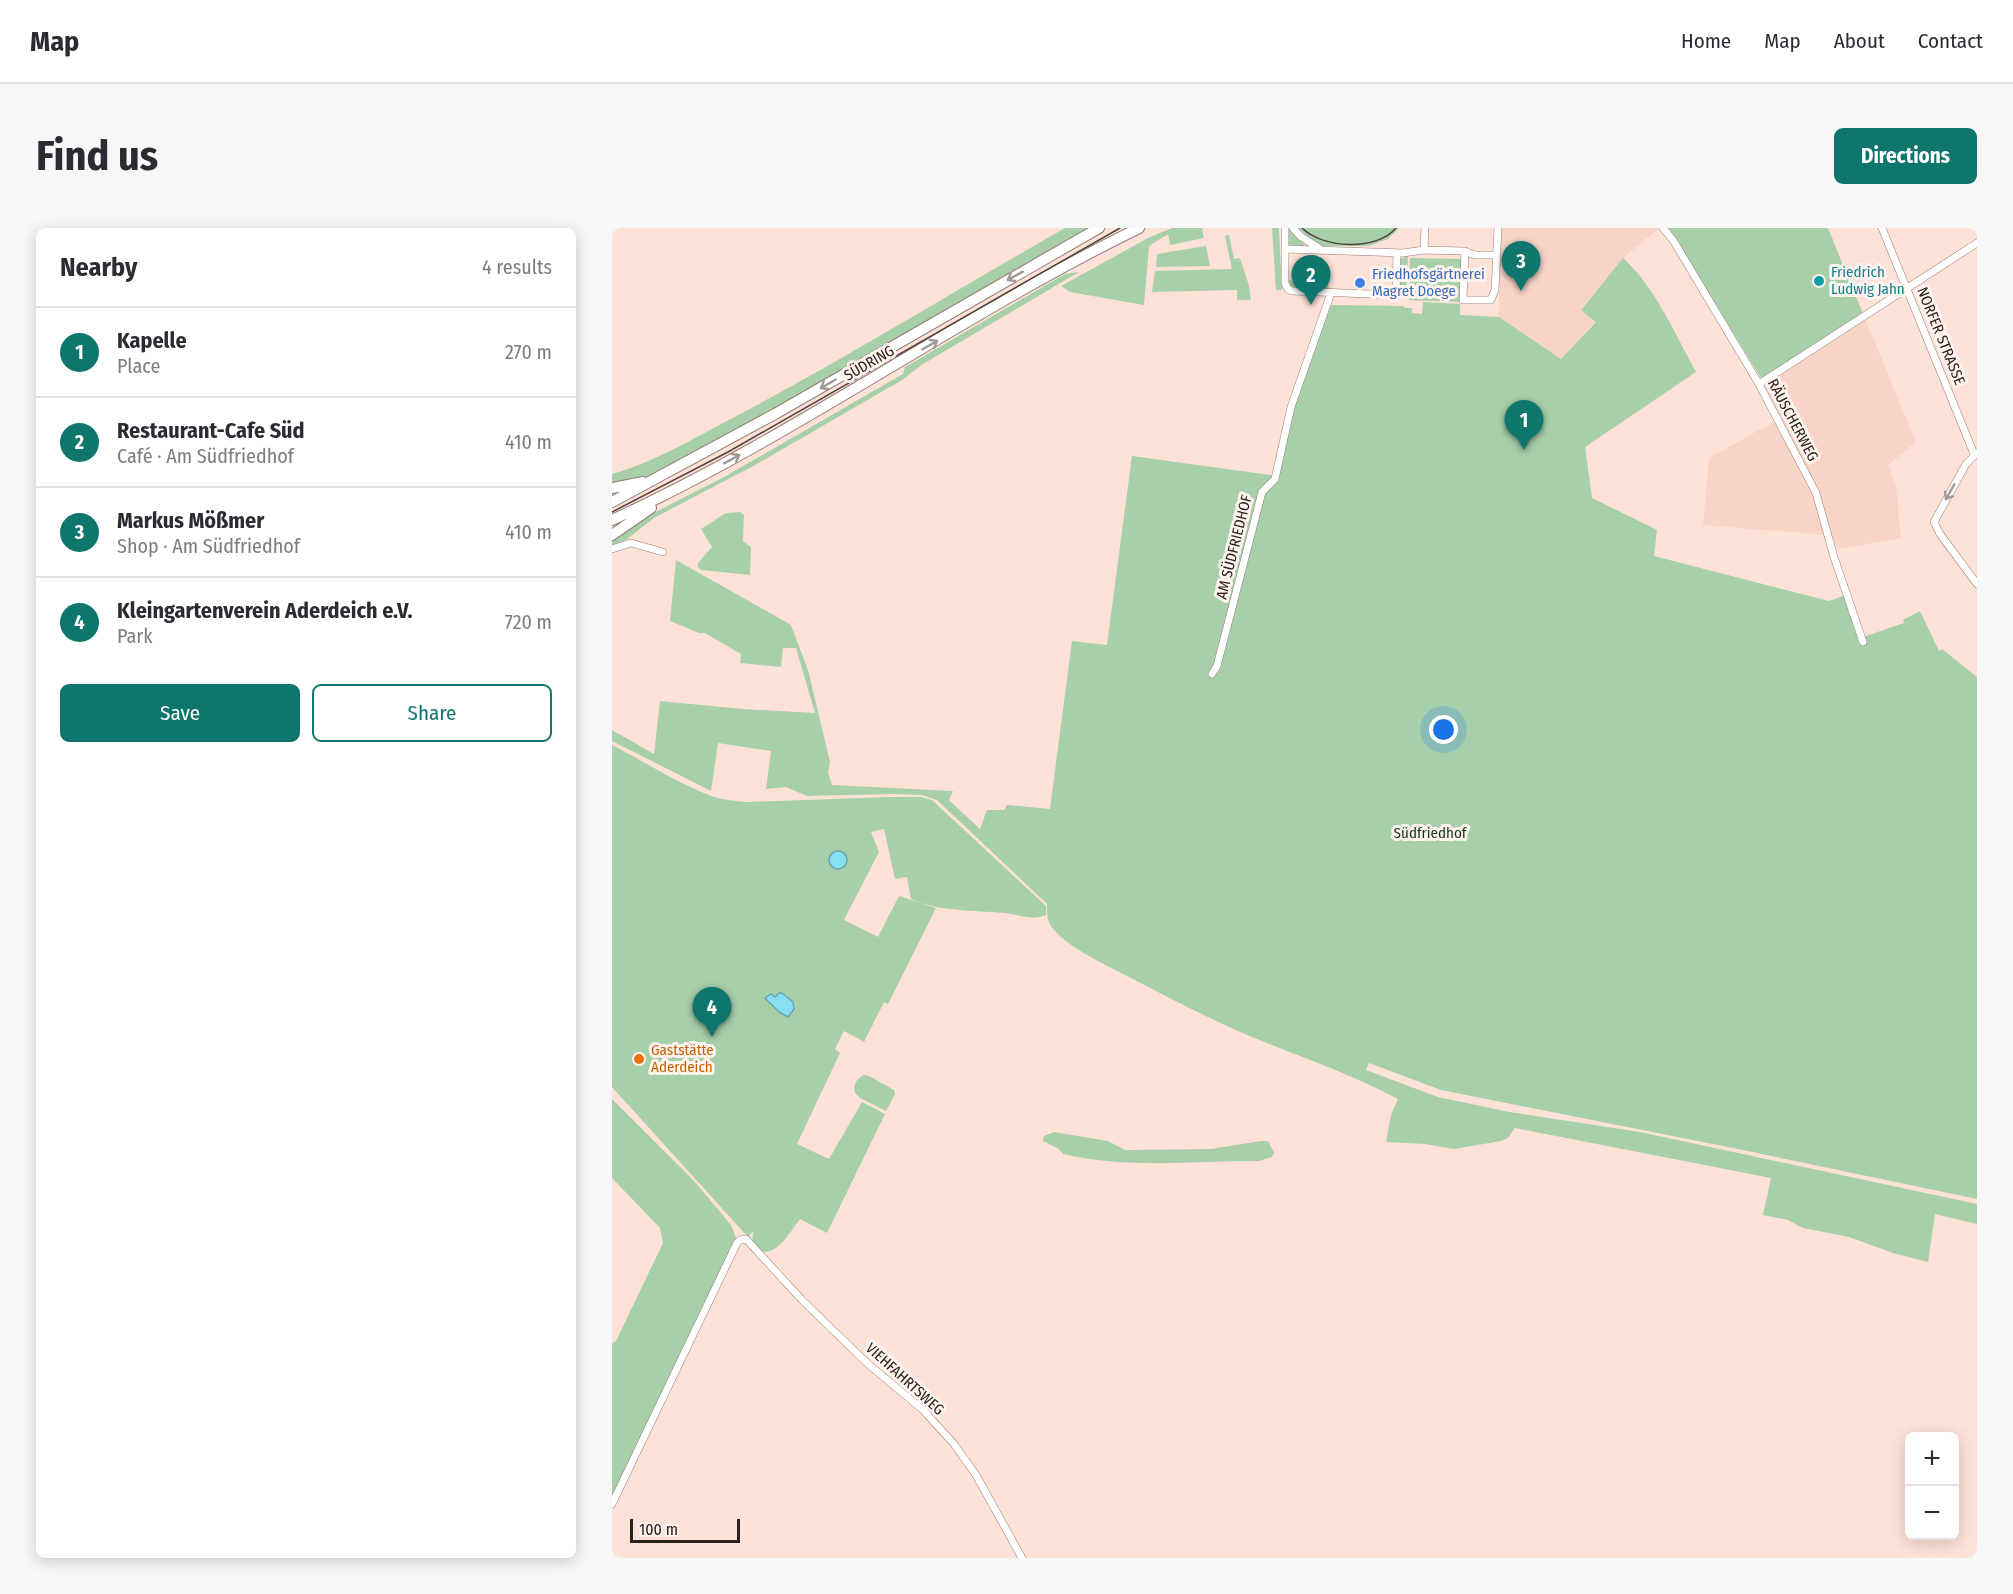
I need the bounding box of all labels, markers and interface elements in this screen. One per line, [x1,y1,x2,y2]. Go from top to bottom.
text: Map [30,25,79,58]
text: Home [1681,28,1731,54]
text: Map [1764,28,1801,54]
text: About [1834,28,1885,54]
text: Contact [1918,28,1983,54]
button: Directions [1834,128,1977,184]
text: Find us [36,131,158,181]
pin: 3 [1502,242,1540,291]
text: Nearby [60,252,137,283]
text: 4 results [482,255,552,279]
pin: 2 [1292,256,1330,305]
place label: Friedrich Ludwig Jahn [1831,263,1905,298]
place label: Friedhofsgärtnerei Magret Doege [1372,265,1485,300]
one-way arrow [1007,270,1024,282]
marker: Friedrich Ludwig Jahn [1812,274,1826,288]
marker: Friedhofsgärtnerei Magret Doege [1353,276,1367,290]
street label: NORFER STRASSE [1913,284,1969,388]
text: Kapelle [117,327,187,354]
one-way arrow [921,338,938,350]
text: 1 [75,340,84,364]
text: 270 m [505,340,552,364]
street label: SÜDRING [841,342,897,384]
text: Place [117,354,160,378]
street label: RÄUSCHERWEG [1764,376,1822,464]
one-way arrow [820,378,837,390]
pin: 1 [1504,400,1544,450]
text: Restaurant-Cafe Süd [117,417,305,444]
text: 2 [75,430,84,454]
text: 410 m [505,430,552,454]
text: Café · Am Südfriedhof [117,444,294,468]
one-way arrow [723,452,740,464]
one-way arrow [1944,483,1956,500]
street label: AM SÜDFRIEDHOF [1212,493,1256,601]
text: Markus Mößmer [117,507,264,534]
text: 3 [75,520,84,544]
text: 410 m [505,520,552,544]
text: Shop · Am Südfriedhof [117,534,300,558]
text: Kleingartenverein Aderdeich e.V. [117,597,413,624]
text: 4 [74,610,85,634]
text: 720 m [505,610,552,634]
text: Park [117,624,153,648]
button: Save [60,684,300,742]
button: Share [312,684,552,742]
your location [1429,715,1458,744]
park label: Südfriedhof [1394,824,1468,842]
pin: 4 [692,988,732,1037]
place label: Gaststätte Aderdeich [651,1041,714,1076]
marker: Gaststätte Aderdeich [632,1052,646,1066]
street label: VIEHFAHRTSWEG [862,1339,948,1419]
map controls [1905,1432,1959,1540]
button: + [1905,1432,1959,1486]
button: − [1905,1486,1959,1540]
scale bar [630,1516,740,1544]
text: 100 m [639,1520,678,1539]

